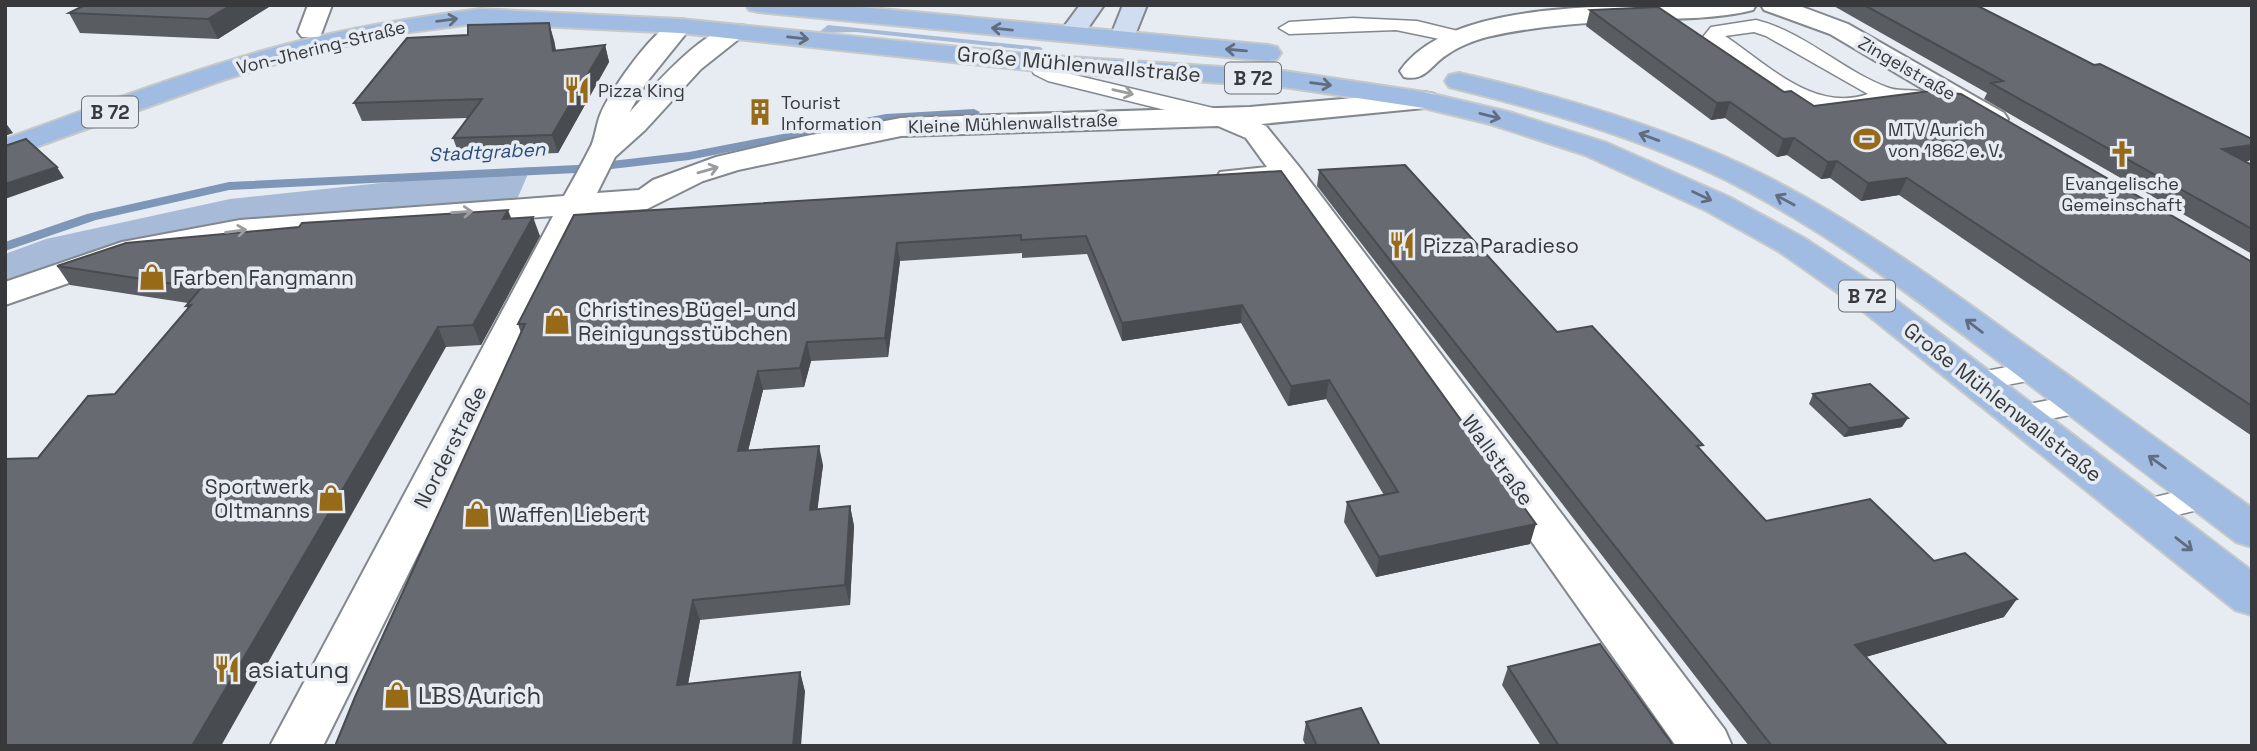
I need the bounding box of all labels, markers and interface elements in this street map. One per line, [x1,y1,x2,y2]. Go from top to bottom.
one-way arrow [435,13,458,26]
street label: Von-Jhering-Straße [234,15,408,79]
one-way arrow [991,23,1014,36]
street label: Zingelstraße [1854,31,1960,105]
one-way arrow [786,32,809,45]
street label: Große Mühlenwallstraße [956,40,1202,88]
one-way arrow [1225,43,1248,56]
road number: B 72 [1225,62,1281,94]
restaurant icon: Pizza King [562,75,592,105]
one-way arrow [1309,77,1332,90]
place label: Pizza King [598,79,685,102]
one-way arrow [1111,85,1134,99]
place label: Tourist Information [781,91,882,135]
road number: B 72 [82,96,138,128]
building icon: Tourist Information [745,97,775,127]
street label: Kleine Mühlenwallstraße [908,108,1118,138]
one-way arrow [1478,110,1501,123]
place label: MTV Aurich von 1862 e. V. [1888,118,2002,162]
sports icon: MTV Aurich von 1862 e. V. [1852,124,1882,154]
one-way arrow [1639,130,1661,142]
water label: Stadtgraben [428,136,546,168]
church icon: Evangelische Gemeinschaft [2107,139,2137,169]
one-way arrow [697,163,719,176]
place label: Evangelische Gemeinschaft [2061,172,2183,216]
one-way arrow [1692,191,1713,204]
one-way arrow [1776,193,1796,207]
one-way arrow [451,205,473,218]
one-way arrow [224,224,247,237]
restaurant icon: Pizza Paradieso [1387,230,1417,260]
place label: Pizza Paradieso [1423,232,1579,259]
shop icon: Farben Fangmann [137,262,167,292]
place label: Farben Fangmann [173,264,354,291]
road number: B 72 [1839,280,1895,312]
place label: Christines Bügel- und Reinigungsstübchen [578,296,796,347]
shop icon: Christines Bügel- und Reinigungsstübchen [542,306,572,336]
street label: Große Mühlenwallstraße [1898,316,2108,488]
one-way arrow [1965,319,1984,334]
street label: Norderstraße [408,381,492,513]
street label: Wallstraße [1456,409,1540,511]
one-way arrow [2148,454,2167,469]
place label: Sportwerk Oltmanns [205,473,310,524]
shop icon: Sportwerk Oltmanns [316,483,346,513]
shop icon: Waffen Liebert [462,499,492,529]
place label: Waffen Liebert [498,501,646,528]
one-way arrow [2174,537,2192,552]
restaurant icon: asiatung [212,654,242,684]
place label: asiatung [248,654,349,685]
shop icon: LBS Aurich [382,680,412,710]
place label: LBS Aurich [418,680,541,711]

